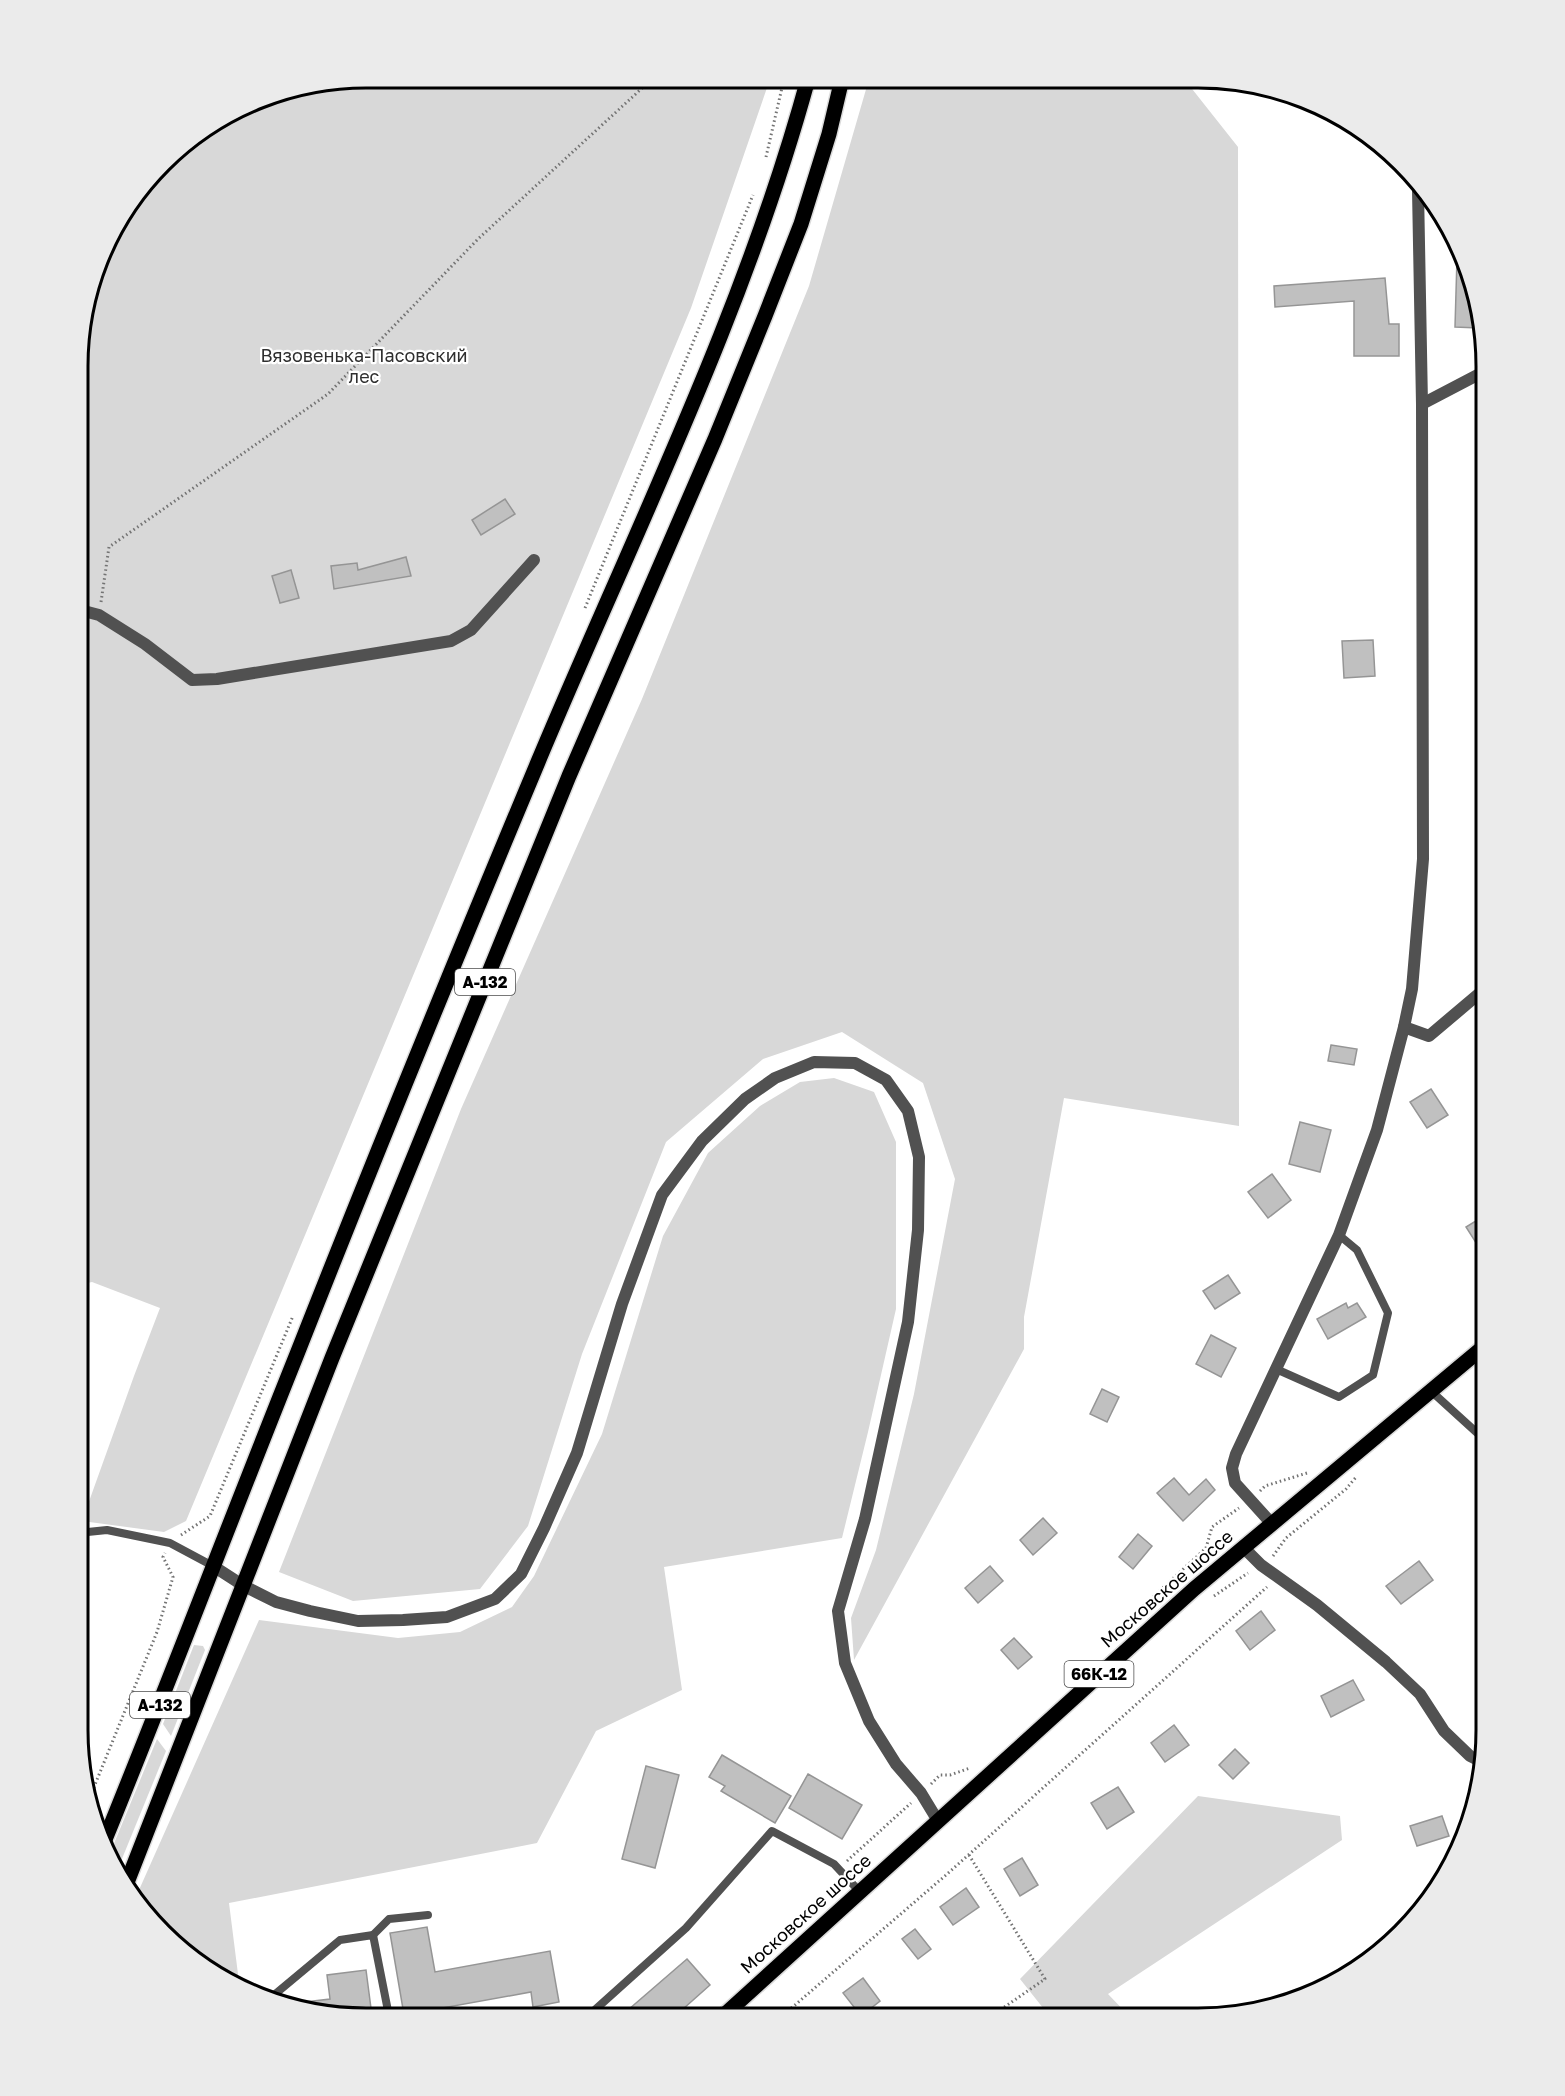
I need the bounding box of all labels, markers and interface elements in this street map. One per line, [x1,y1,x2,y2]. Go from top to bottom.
park label: Вязовенька-Пасовский лес [260,344,468,387]
road number: А-132 [455,969,515,995]
street label: Московское шоссе [1096,1525,1237,1652]
road number: 66К-12 [1064,1661,1134,1687]
road number: А-132 [130,1692,190,1718]
street label: Московское шоссе [736,1849,875,1978]

